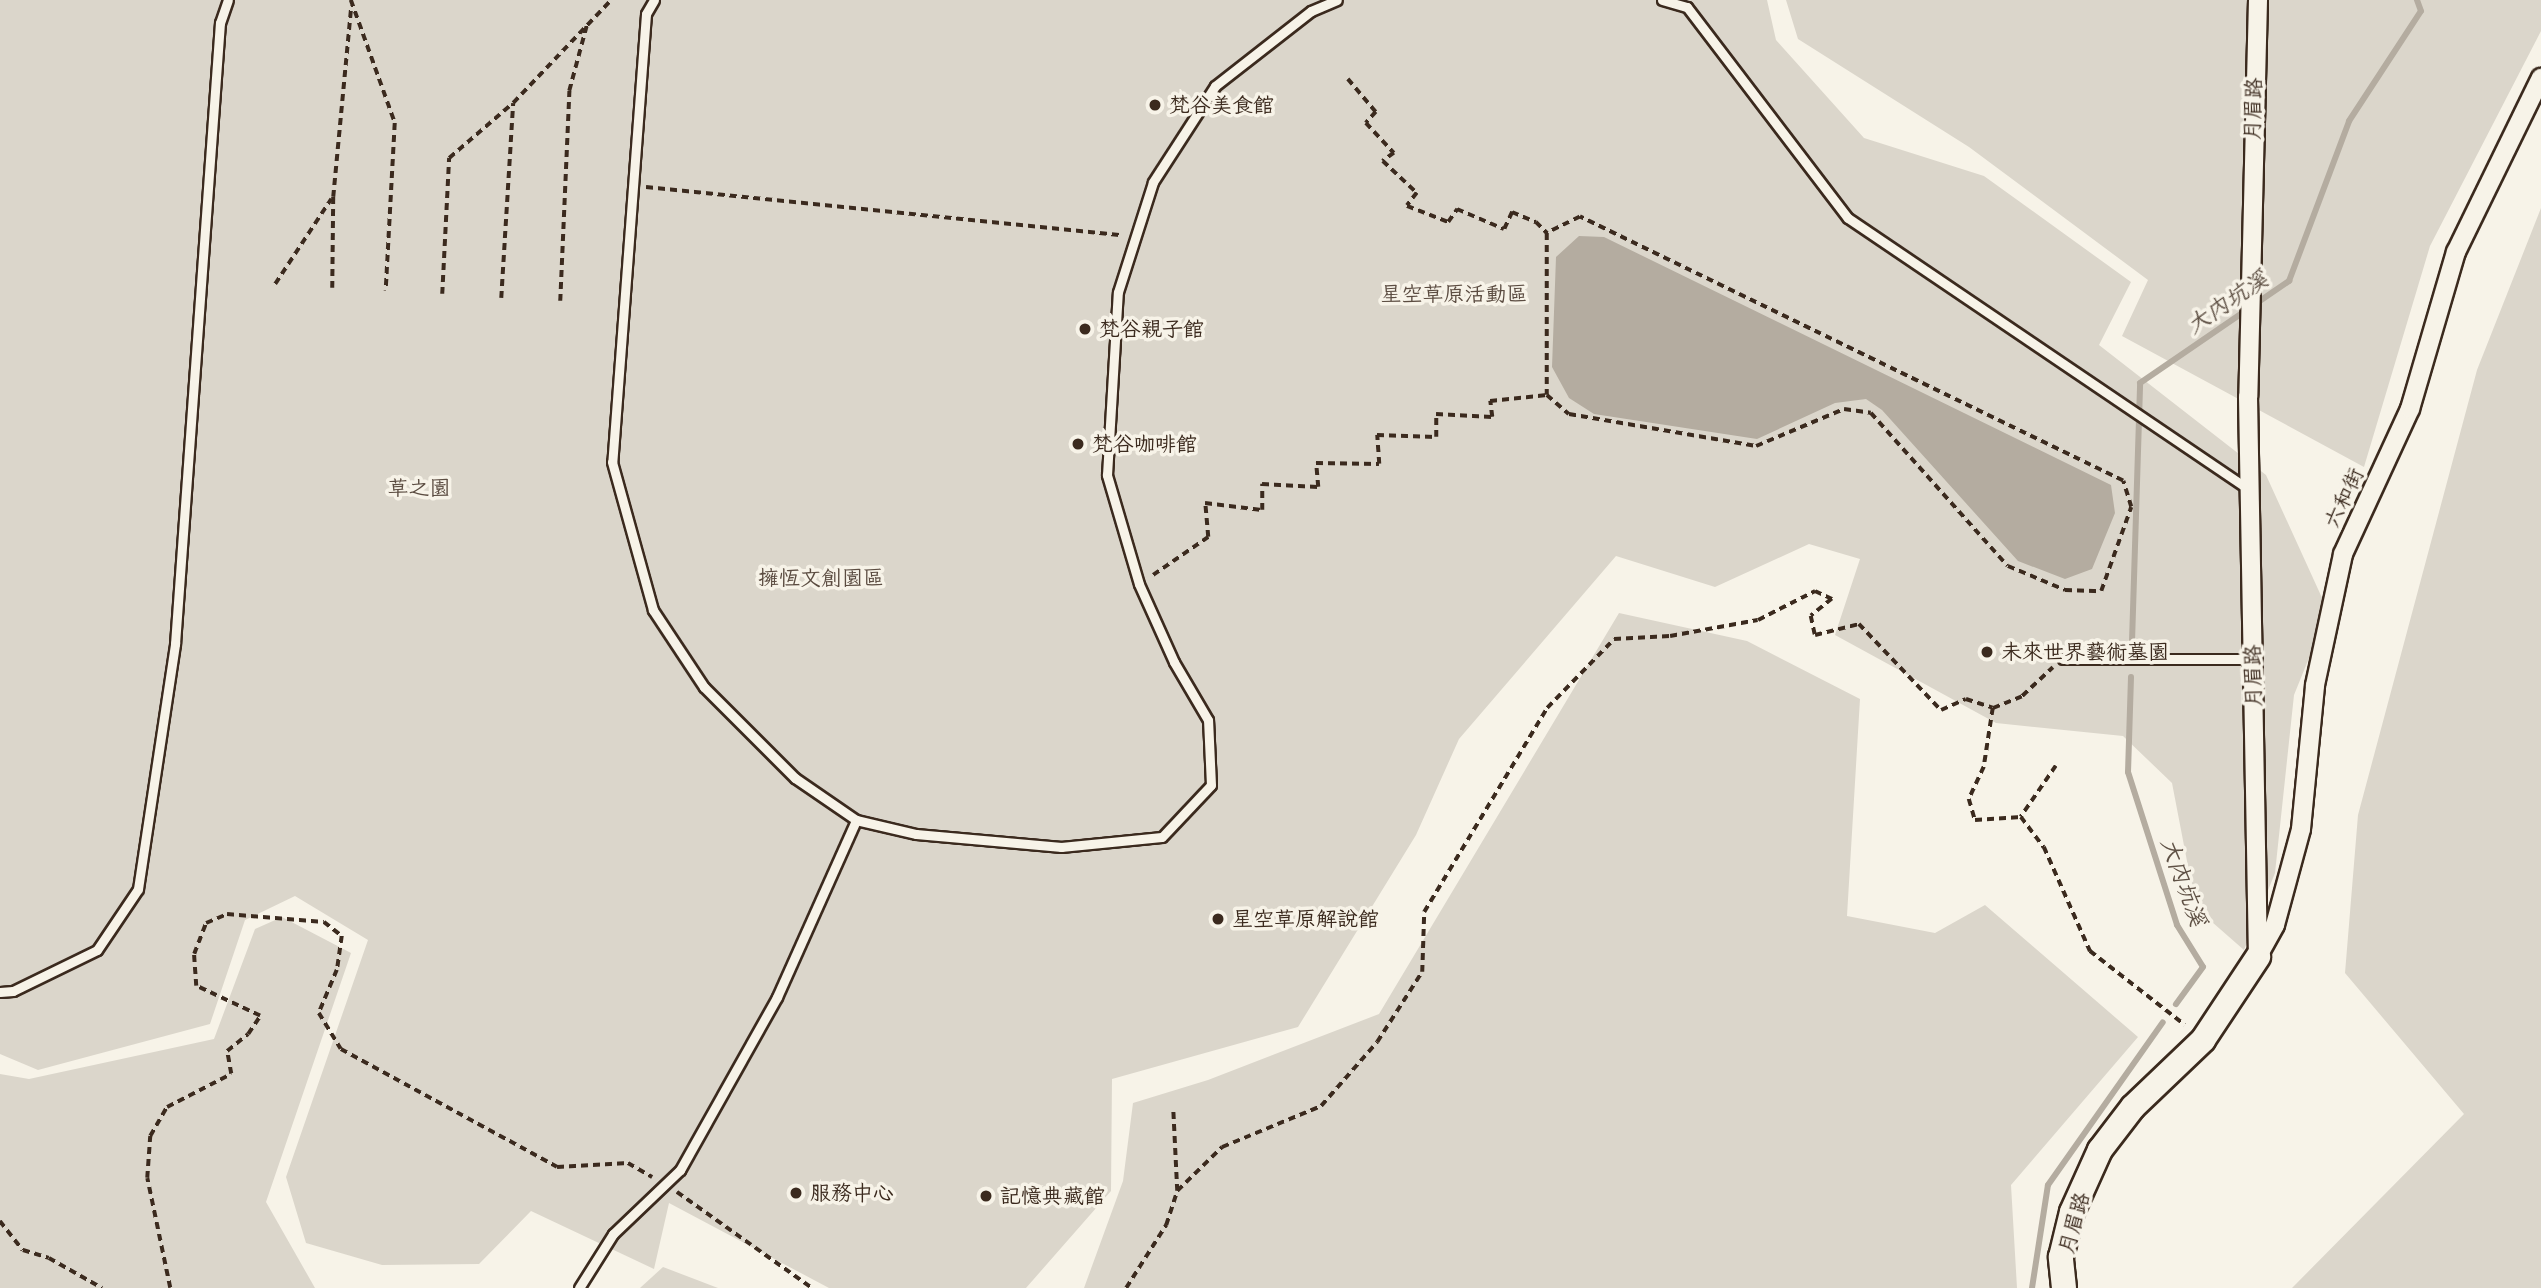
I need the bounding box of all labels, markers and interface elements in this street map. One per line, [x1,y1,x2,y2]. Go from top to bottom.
street label: 月眉路 [2239,77,2267,141]
place label: 梵谷美食館 [1169,92,1274,118]
marker: 梵谷美食館 [1147,97,1163,113]
water label: 大內坑溪 [2181,265,2273,339]
park label: 星空草原活動區 [1381,281,1527,307]
place label: 梵谷親子館 [1099,316,1204,342]
marker: 梵谷親子館 [1077,321,1093,337]
place label: 梵谷咖啡館 [1092,431,1197,457]
marker: 梵谷咖啡館 [1070,436,1086,452]
street label: 六和街 [2319,464,2369,532]
park label: 草之園 [388,475,450,501]
park label: 擁恆文創園區 [758,565,884,591]
place label: 未來世界藝術墓園 [2001,639,2169,665]
marker: 未來世界藝術墓園 [1979,644,1995,660]
street label: 月眉路 [2240,644,2266,708]
water label: 大內坑溪 [2155,834,2213,930]
place label: 星空草原解說館 [1232,906,1379,932]
marker: 星空草原解說館 [1210,911,1226,927]
place label: 服務中心 [810,1180,894,1206]
place label: 記憶典藏館 [1000,1183,1105,1209]
marker: 服務中心 [788,1185,804,1201]
marker: 記憶典藏館 [978,1188,994,1204]
street label: 月眉路 [2053,1189,2095,1257]

